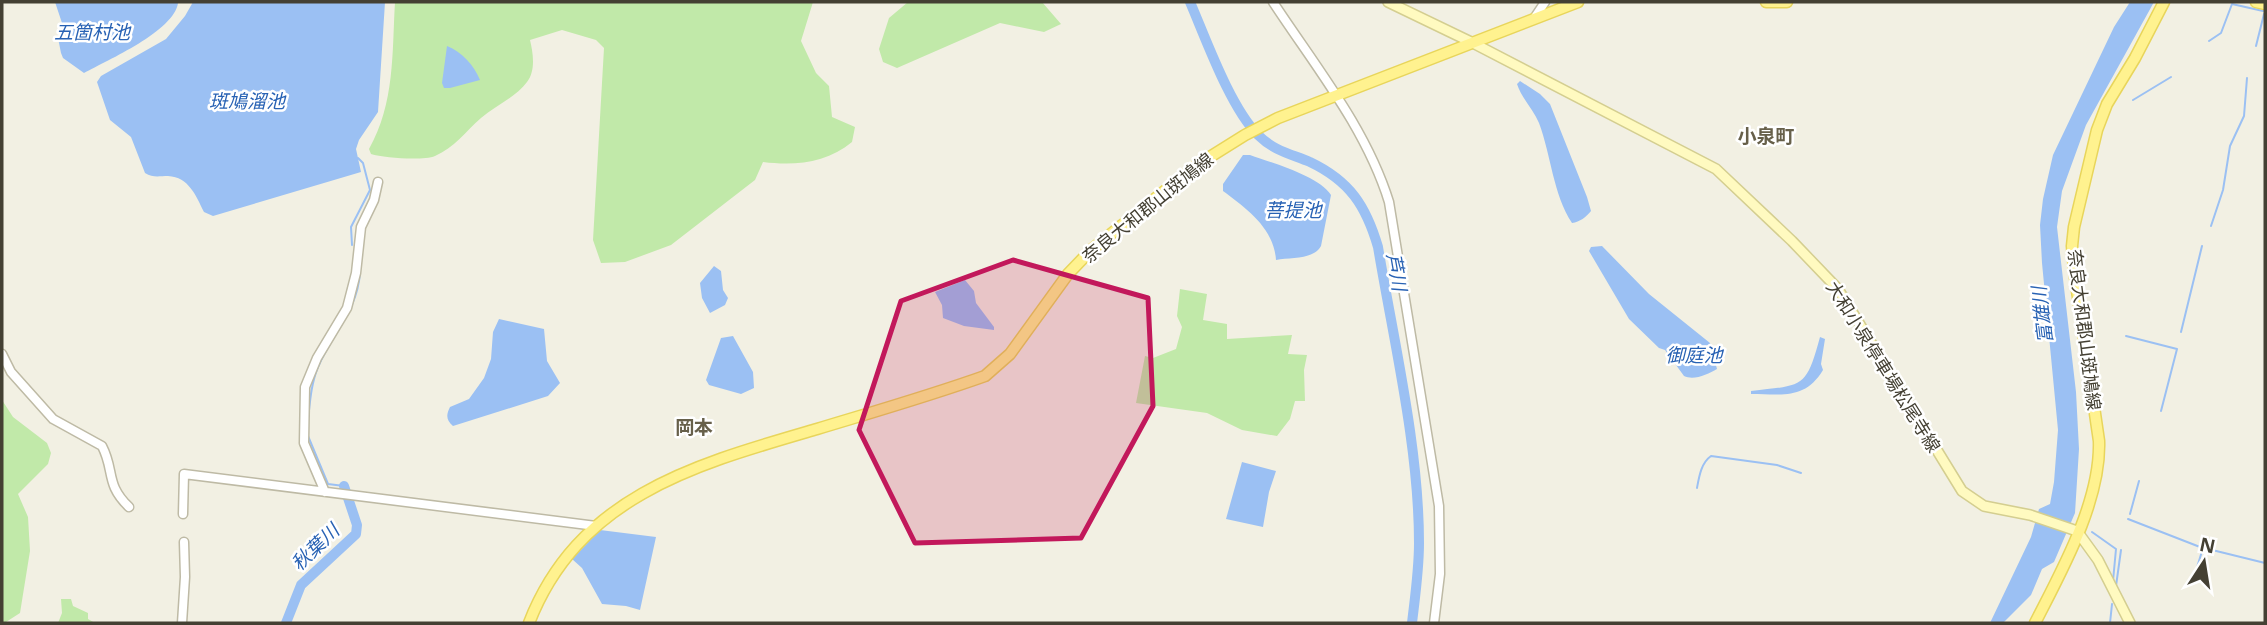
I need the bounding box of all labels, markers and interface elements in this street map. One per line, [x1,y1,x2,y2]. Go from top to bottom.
water label: 五箇村池 [54,19,132,45]
water label: 斑鳩溜池 [209,88,287,114]
district label: 小泉町 [1737,123,1795,149]
street label: 奈良大和郡山斑鳩線 [1077,147,1218,268]
water label: 菩提池 [1264,197,1323,223]
street label: 奈良大和郡山斑鳩線 [2063,248,2107,412]
water label: 芦川 [1381,251,1413,295]
street label: 大和小泉停車場松尾寺線 [1821,276,1946,457]
water label: 富雄川 [2025,283,2058,345]
water label: 御庭池 [1665,342,1724,368]
district label: 岡本 [675,414,713,440]
water label: 秋葉川 [285,516,346,576]
north arrow [2169,527,2239,597]
text: N [2197,531,2218,560]

